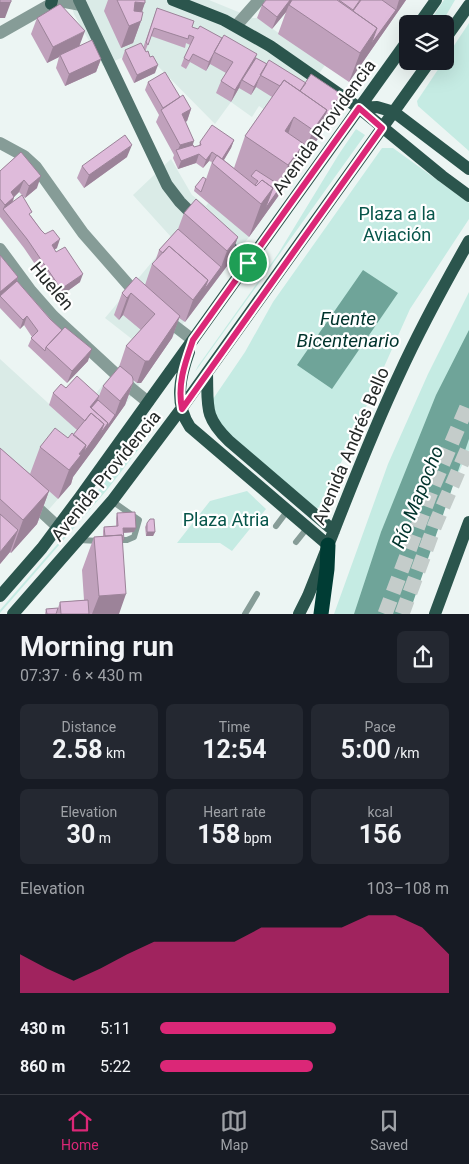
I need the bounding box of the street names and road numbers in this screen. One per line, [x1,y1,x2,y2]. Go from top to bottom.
street label: Avenida Providencia [268,55,380,198]
street label: Huelén [26,257,78,314]
street label: Avenida Andrés Bello [308,364,393,528]
street label: Avenida Providencia [47,406,165,545]

